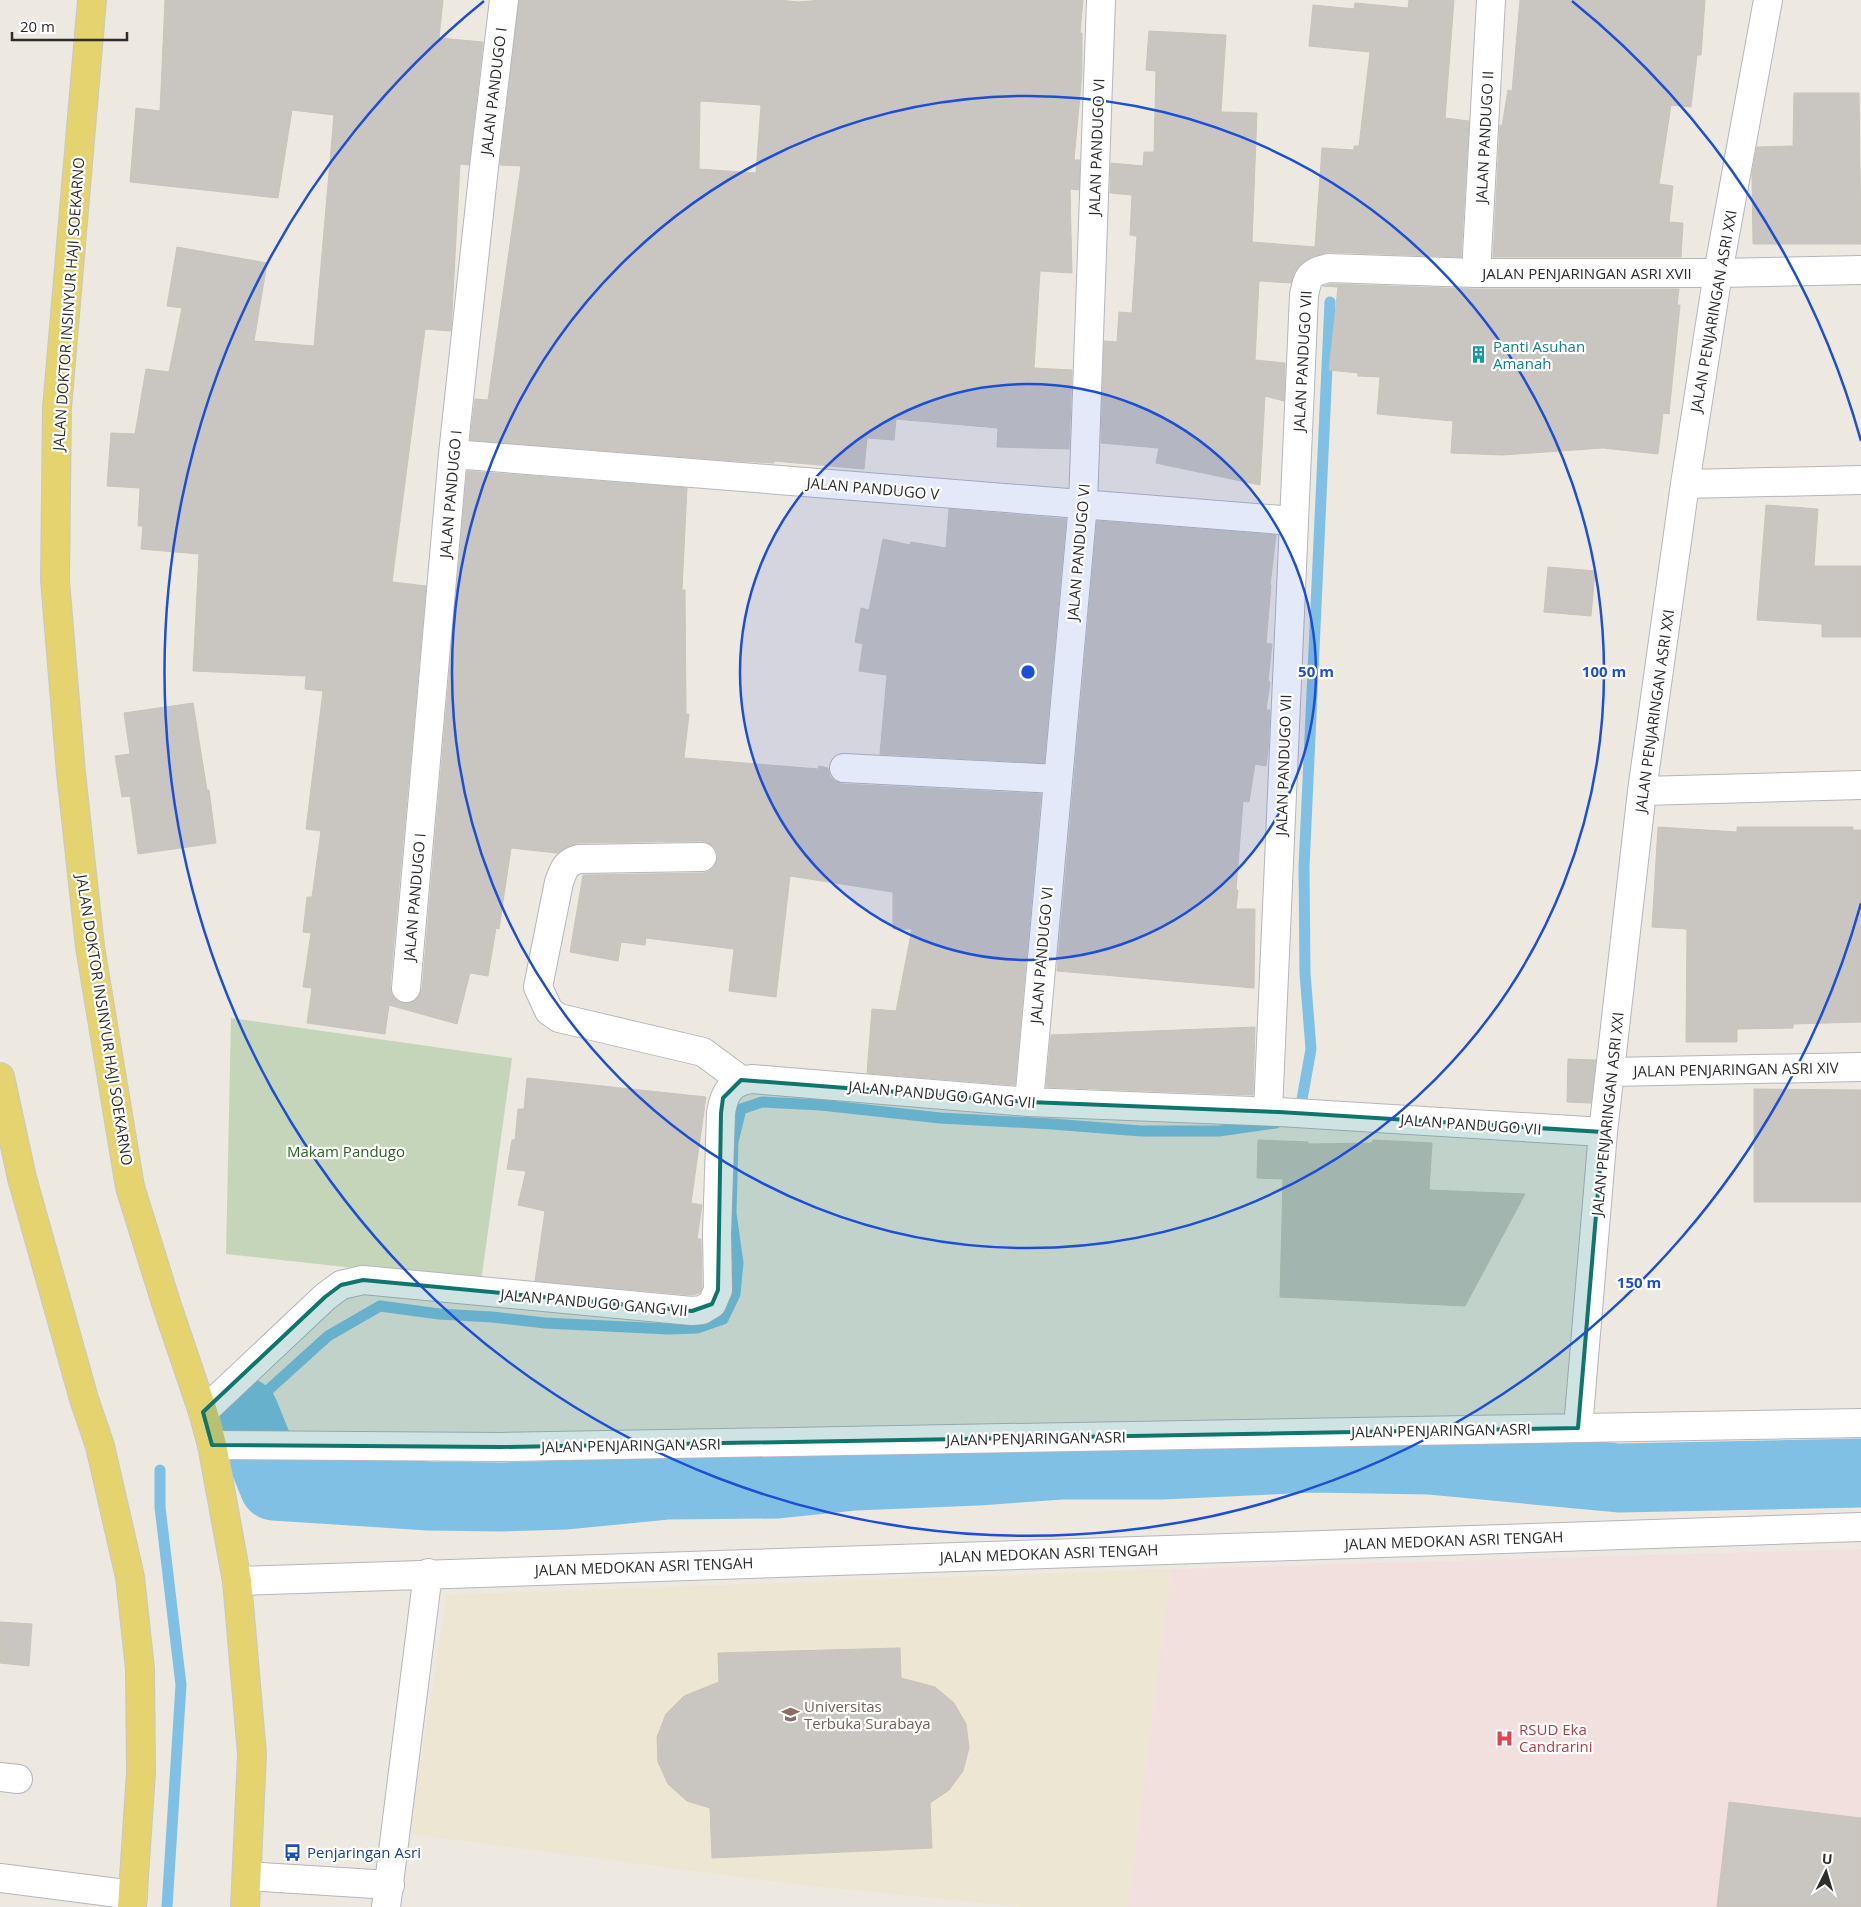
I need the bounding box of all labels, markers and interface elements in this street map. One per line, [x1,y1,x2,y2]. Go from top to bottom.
scale bar [12,10,128,42]
text: 20 m [20,16,55,36]
street label: JALAN PANDUGO I [475,26,511,158]
street label: JALAN PANDUGO II [1470,70,1497,206]
street label: JALAN PANDUGO VI [1084,78,1108,218]
street label: JALAN DOKTOR INSINYUR HAJI SOEKARNO [48,157,88,453]
street label: JALAN PENJARINGAN ASRI XXI [1685,208,1741,416]
street label: JALAN PENJARINGAN ASRI XVII [1480,263,1692,283]
street label: JALAN PANDUGO VII [1288,290,1316,434]
place label: Panti Asuhan Amanah [1493,336,1585,373]
building icon: Panti Asuhan Amanah [1469,345,1489,365]
street label: JALAN PANDUGO I [434,429,466,561]
street label: JALAN PANDUGO V [804,472,940,504]
street label: JALAN PANDUGO VI [1062,483,1094,623]
street label: JALAN PENJARINGAN ASRI XXI [1630,608,1678,816]
text: 50 m [1298,661,1334,681]
text: 100 m [1582,661,1626,681]
centre of rings [1019,663,1037,681]
street label: JALAN PANDUGO VII [1270,694,1295,838]
street label: JALAN PANDUGO I [398,832,430,964]
street label: JALAN DOKTOR INSINYUR HAJI SOEKARNO [72,871,138,1167]
street label: JALAN PANDUGO VI [1025,886,1057,1026]
street label: JALAN PENJARINGAN ASRI XXI [1586,1011,1628,1219]
street label: JALAN PENJARINGAN ASRI XIV [1631,1057,1839,1081]
street label: JALAN PANDUGO GANG VII [846,1076,1036,1112]
street label: JALAN PANDUGO VII [1398,1109,1542,1139]
park label: Makam Pandugo [287,1141,405,1161]
text: 150 m [1617,1272,1661,1292]
street label: JALAN PANDUGO GANG VII [498,1284,688,1320]
street label: JALAN PENJARINGAN ASRI [1349,1418,1531,1442]
street label: JALAN PENJARINGAN ASRI [944,1426,1126,1450]
street label: JALAN PENJARINGAN ASRI [539,1433,721,1457]
street label: JALAN MEDOKAN ASRI TENGAH [1342,1526,1564,1554]
street label: JALAN MEDOKAN ASRI TENGAH [937,1539,1159,1567]
street label: JALAN MEDOKAN ASRI TENGAH [532,1552,754,1580]
place label: Universitas Terbuka Surabaya [804,1696,931,1733]
school or university icon: Universitas Terbuka Surabaya [780,1705,800,1725]
place label: RSUD Eka Candrarini [1519,1719,1593,1756]
hospital icon: RSUD Eka Candrarini [1495,1728,1515,1748]
bus stop icon: Penjaringan Asri [283,1842,303,1862]
place label: Penjaringan Asri [307,1842,421,1862]
north arrow [1801,1847,1851,1897]
text: U [1821,1849,1833,1868]

